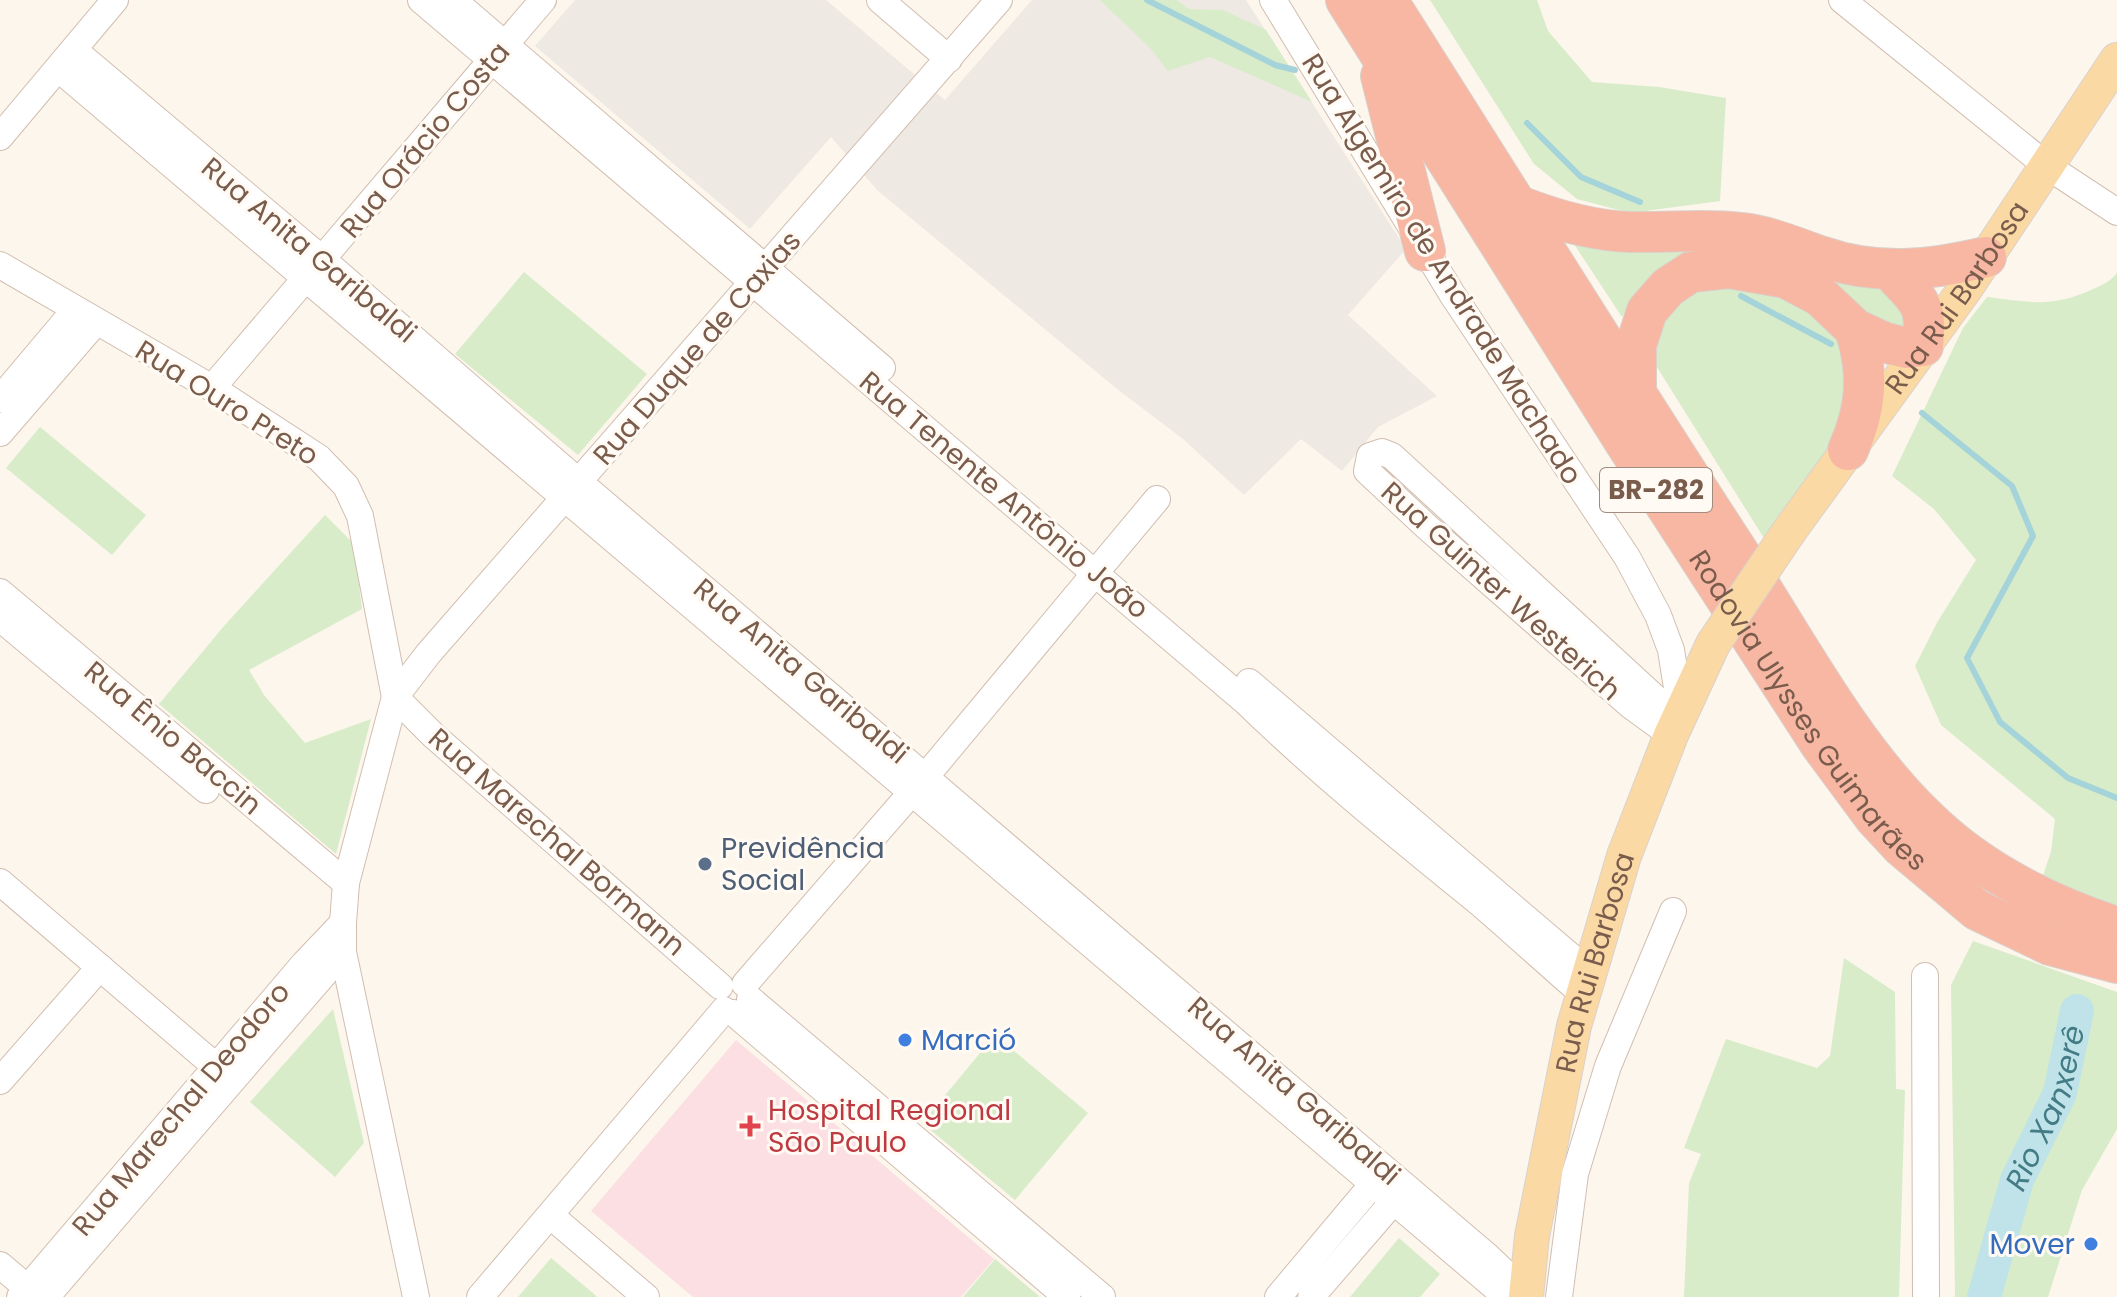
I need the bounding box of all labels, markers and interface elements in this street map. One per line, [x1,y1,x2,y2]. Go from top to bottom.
street label: Rua Orácio Costa [331,34,519,246]
street label: Rua Algemiro de Andrade Machado [1293,46,1591,492]
street label: Rua Anita Garibaldi [193,148,425,352]
street label: Rua Rui Barbosa [1875,193,2038,402]
street label: Rua Duque de Caxias [584,222,810,474]
street label: Rua Ouro Preto [128,331,326,475]
street label: Rua Tenente Antônio João [851,362,1157,628]
road number: BR-282 [1600,468,1712,512]
street label: Rua Guinter Westerich [1373,473,1629,709]
street label: Rodovia Ulysses Guimarães [1680,542,1936,880]
street label: Rua Anita Garibaldi [685,569,917,773]
street label: Rua Ênio Baccin [76,652,270,824]
street label: Rua Marechal Bormann [420,719,694,965]
place label: Previdência Social [721,829,885,900]
street label: Rua Rui Barbosa [1546,847,1644,1076]
marker: Previdência Social [696,855,714,873]
street label: Rua Marechal Deodoro [63,974,299,1244]
street label: Rua Anita Garibaldi [1179,988,1409,1194]
place label: Marció [921,1021,1016,1060]
water label: Rio Xanxerê [1994,1021,2095,1198]
marker: Marció [896,1031,914,1049]
place label: Hospital Regional São Paulo [768,1091,1011,1162]
marker: Hospital Regional São Paulo [739,1115,761,1137]
place label: Mover [1989,1225,2075,1264]
marker: Mover [2082,1235,2100,1253]

